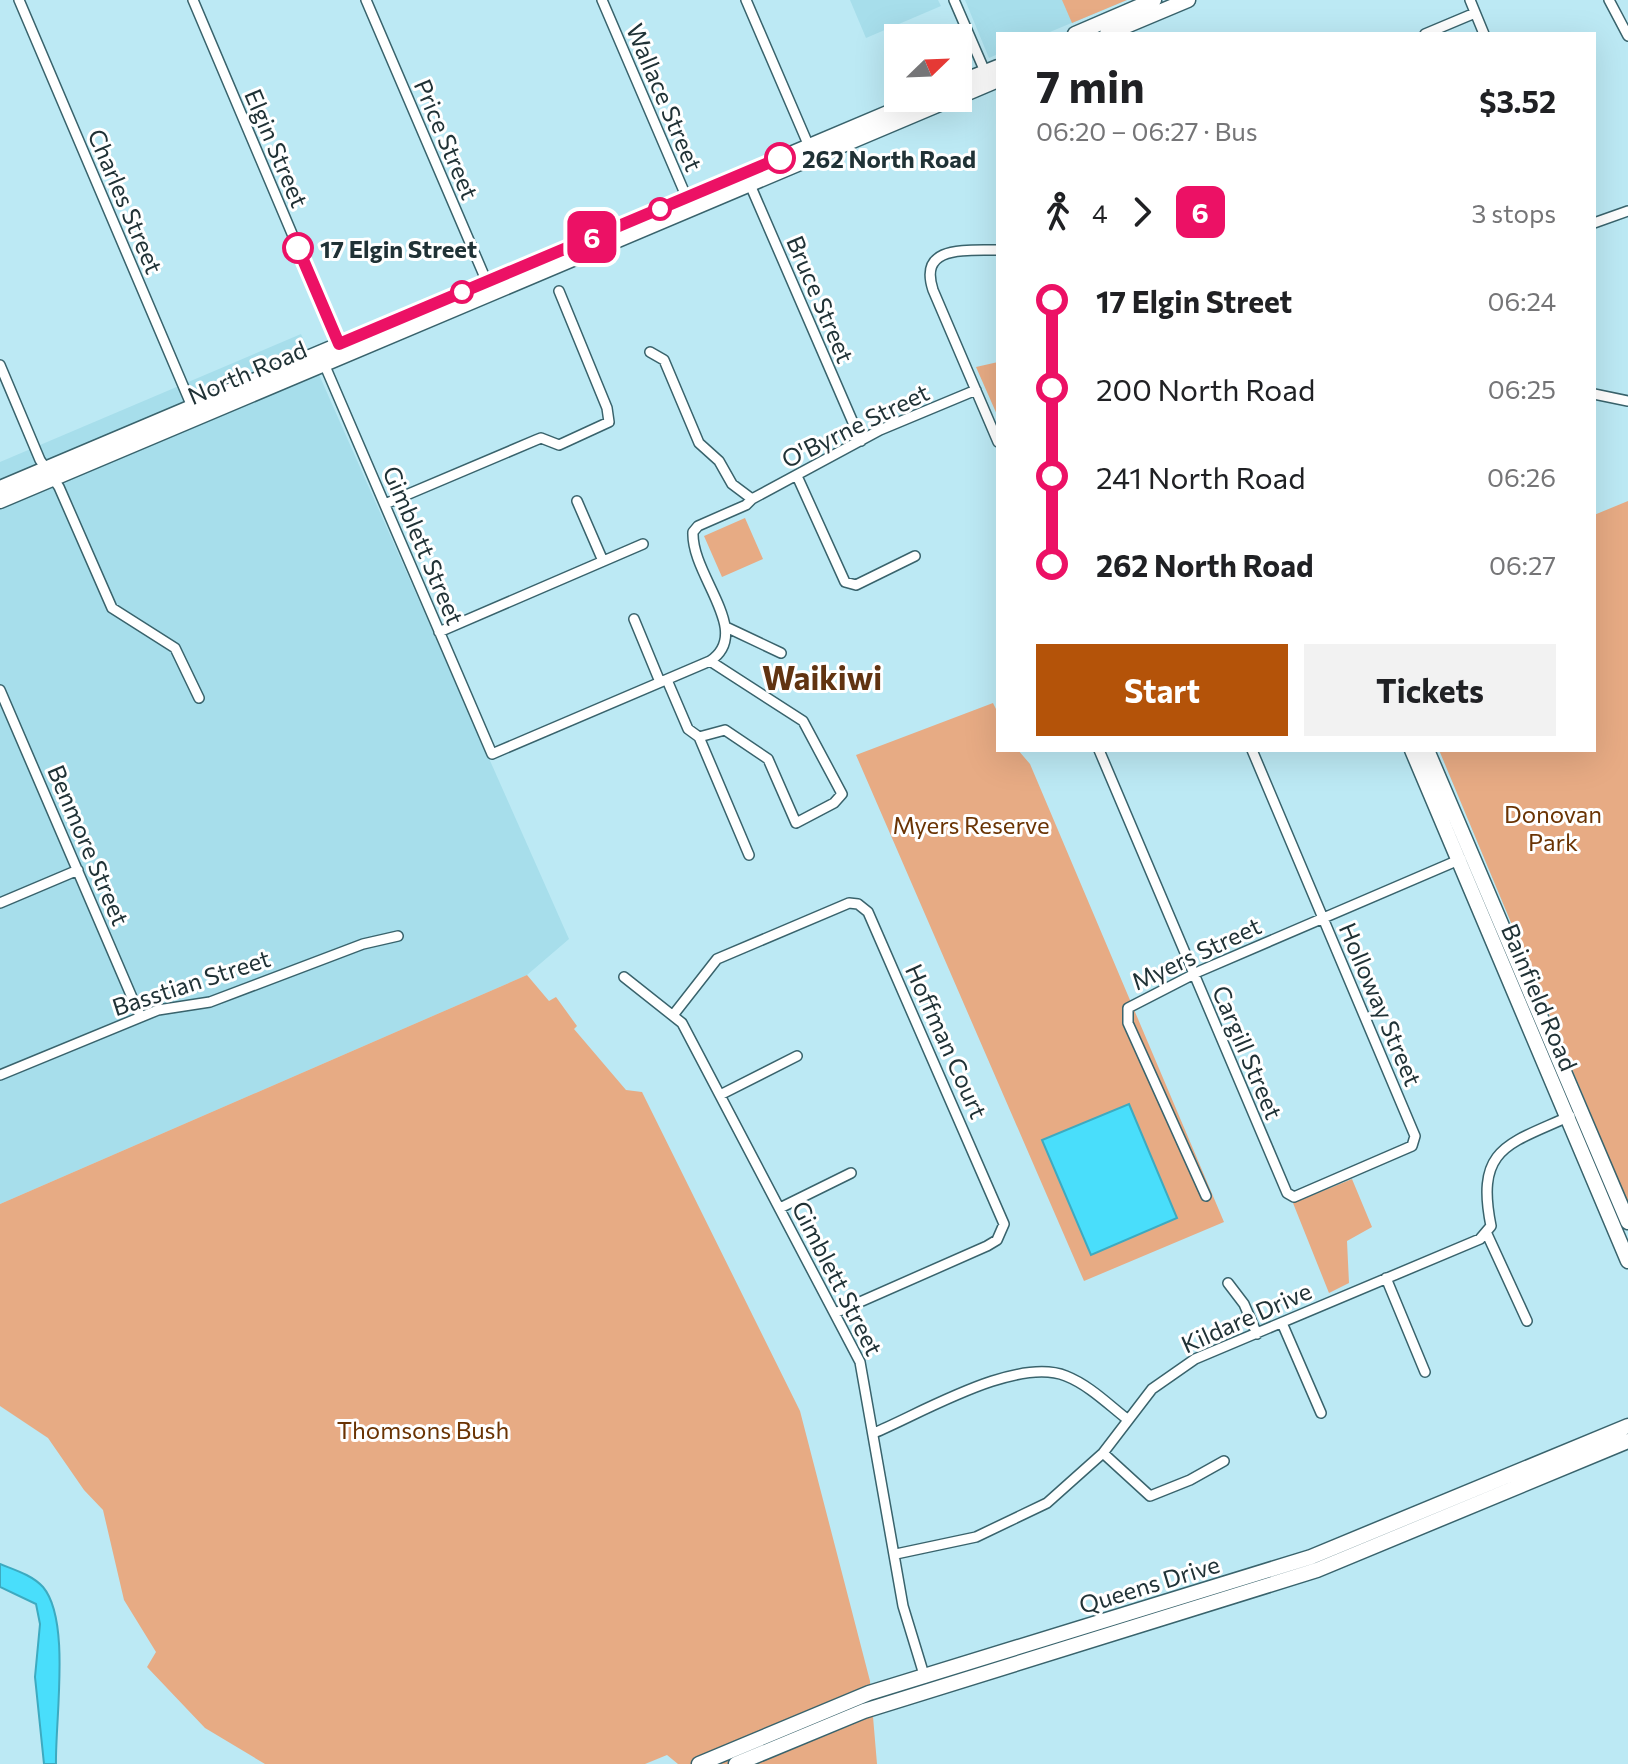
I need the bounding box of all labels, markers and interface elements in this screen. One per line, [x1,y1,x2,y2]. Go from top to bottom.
street label: Wallace Street [621,19,709,175]
north arrow [884,24,972,112]
map controls [884,24,972,112]
text: 7 min [1036,58,1145,112]
street label: Price Street [409,75,485,204]
text: $3.52 [1479,82,1556,119]
street label: Elgin Street [239,84,315,212]
text: 06:20 – 06:27 · Bus [1036,115,1258,146]
street label: Charles Street [82,124,170,278]
marker: 262 North Road [765,143,795,173]
place label: 262 North Road [802,144,976,173]
icon: walk [1036,190,1080,234]
icon: forward [1120,190,1164,234]
text: 6 [1192,195,1209,229]
text: 4 [1092,197,1108,228]
text: 3 stops [1471,197,1556,228]
unlabelled marker [649,198,671,220]
line badge: 6 [566,211,618,263]
text: 6 [583,220,601,254]
street label: Bruce Street [781,231,861,367]
marker: 17 Elgin Street [283,233,313,263]
place label: 17 Elgin Street [320,234,477,263]
unlabelled marker [451,281,473,303]
text: 17 Elgin Street [1096,282,1292,319]
text: 06:24 [1488,285,1556,316]
street label: North Road [183,334,311,410]
text: 200 North Road [1096,370,1315,407]
text: 06:25 [1488,373,1556,404]
street label: O'Byrne Street [776,377,934,473]
text: 241 North Road [1096,458,1306,495]
street label: Gimblett Street [378,461,471,629]
text: 06:26 [1487,461,1556,492]
text: 262 North Road [1096,546,1314,583]
text: 06:27 [1489,549,1556,580]
button: Start [1036,644,1288,736]
button: Tickets [1304,644,1556,736]
district label: Waikiwi [762,657,882,697]
street label: Benmore Street [42,760,136,930]
park label: Donovan Park [1504,799,1602,856]
park label: Myers Reserve [892,810,1050,839]
street label: Myers Street [1127,910,1265,996]
street label: Holloway Street [1334,918,1429,1090]
street label: Bainfield Road [1496,919,1584,1075]
street label: Basstian Street [108,943,274,1021]
street label: Hoffman Court [900,959,994,1123]
street label: Cargill Street [1207,981,1289,1123]
street label: Gimblett Street [787,1196,889,1360]
street label: Kildare Drive [1177,1275,1315,1359]
park label: Thomsons Bush [337,1415,509,1444]
street label: Queens Drive [1075,1549,1223,1619]

